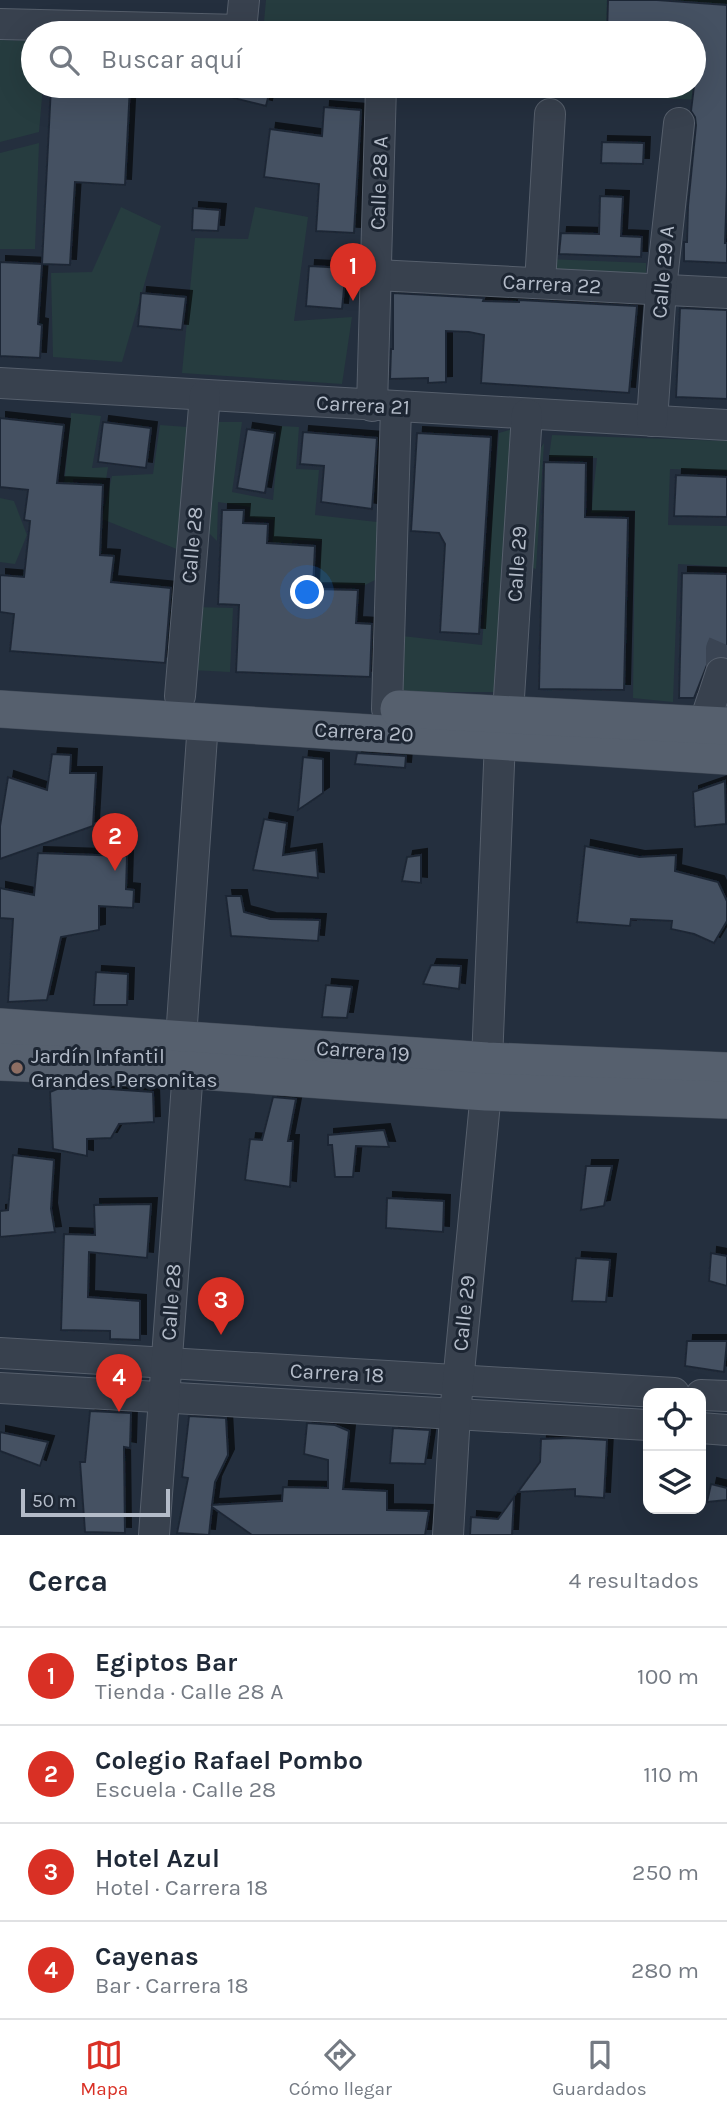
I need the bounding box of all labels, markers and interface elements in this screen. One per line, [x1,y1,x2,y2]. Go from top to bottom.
search box [21,21,706,98]
icon: search [45,41,83,79]
text: Buscar aquí [101,44,243,75]
street label: Calle 28 A [365,136,393,230]
street label: Calle 29 A [647,224,679,320]
pin: 1 [330,243,376,301]
street label: Carrera 22 [502,269,602,299]
street label: Carrera 21 [316,391,410,419]
street label: Calle 28 [177,506,207,584]
street label: Calle 29 [502,525,532,603]
your location [290,575,324,609]
street label: Carrera 20 [314,717,414,747]
pin: 2 [92,813,138,871]
street label: Carrera 19 [315,1036,411,1066]
place label: Jardín Infantil Grandes Personitas [31,1044,218,1092]
marker: Jardín Infantil Grandes Personitas [9,1060,25,1076]
street label: Calle 28 [156,1263,186,1341]
street label: Calle 29 [448,1274,480,1352]
pin: 3 [198,1277,244,1335]
pin: 4 [96,1354,142,1412]
street label: Carrera 18 [289,1359,385,1387]
map controls [643,1388,706,1514]
button: locate [643,1388,706,1451]
button: layers [643,1451,706,1514]
scale bar [21,1486,170,1518]
text: 50 m [32,1490,76,1512]
text: Cerca [28,1563,108,1599]
text: 4 resultados [569,1567,699,1594]
text: Egiptos Bar [95,1647,237,1678]
text: 1 [47,1663,55,1690]
text: 100 m [637,1663,699,1690]
text: Tienda · Calle 28 A [95,1678,283,1705]
text: Colegio Rafael Pombo [95,1745,363,1776]
text: 2 [44,1761,58,1788]
text: 110 m [643,1761,699,1788]
text: Escuela · Calle 28 [95,1776,276,1803]
text: Hotel Azul [95,1843,220,1874]
text: 3 [44,1859,58,1886]
text: 250 m [632,1859,699,1886]
text: Hotel · Carrera 18 [95,1874,268,1901]
text: Cayenas [95,1941,199,1972]
text: 4 [44,1957,58,1984]
text: 280 m [631,1957,699,1984]
text: Bar · Carrera 18 [95,1972,249,1999]
tab: Mapa [80,2036,128,2100]
tab: Cómo llegar [289,2036,392,2100]
tab: Guardados [552,2036,647,2100]

